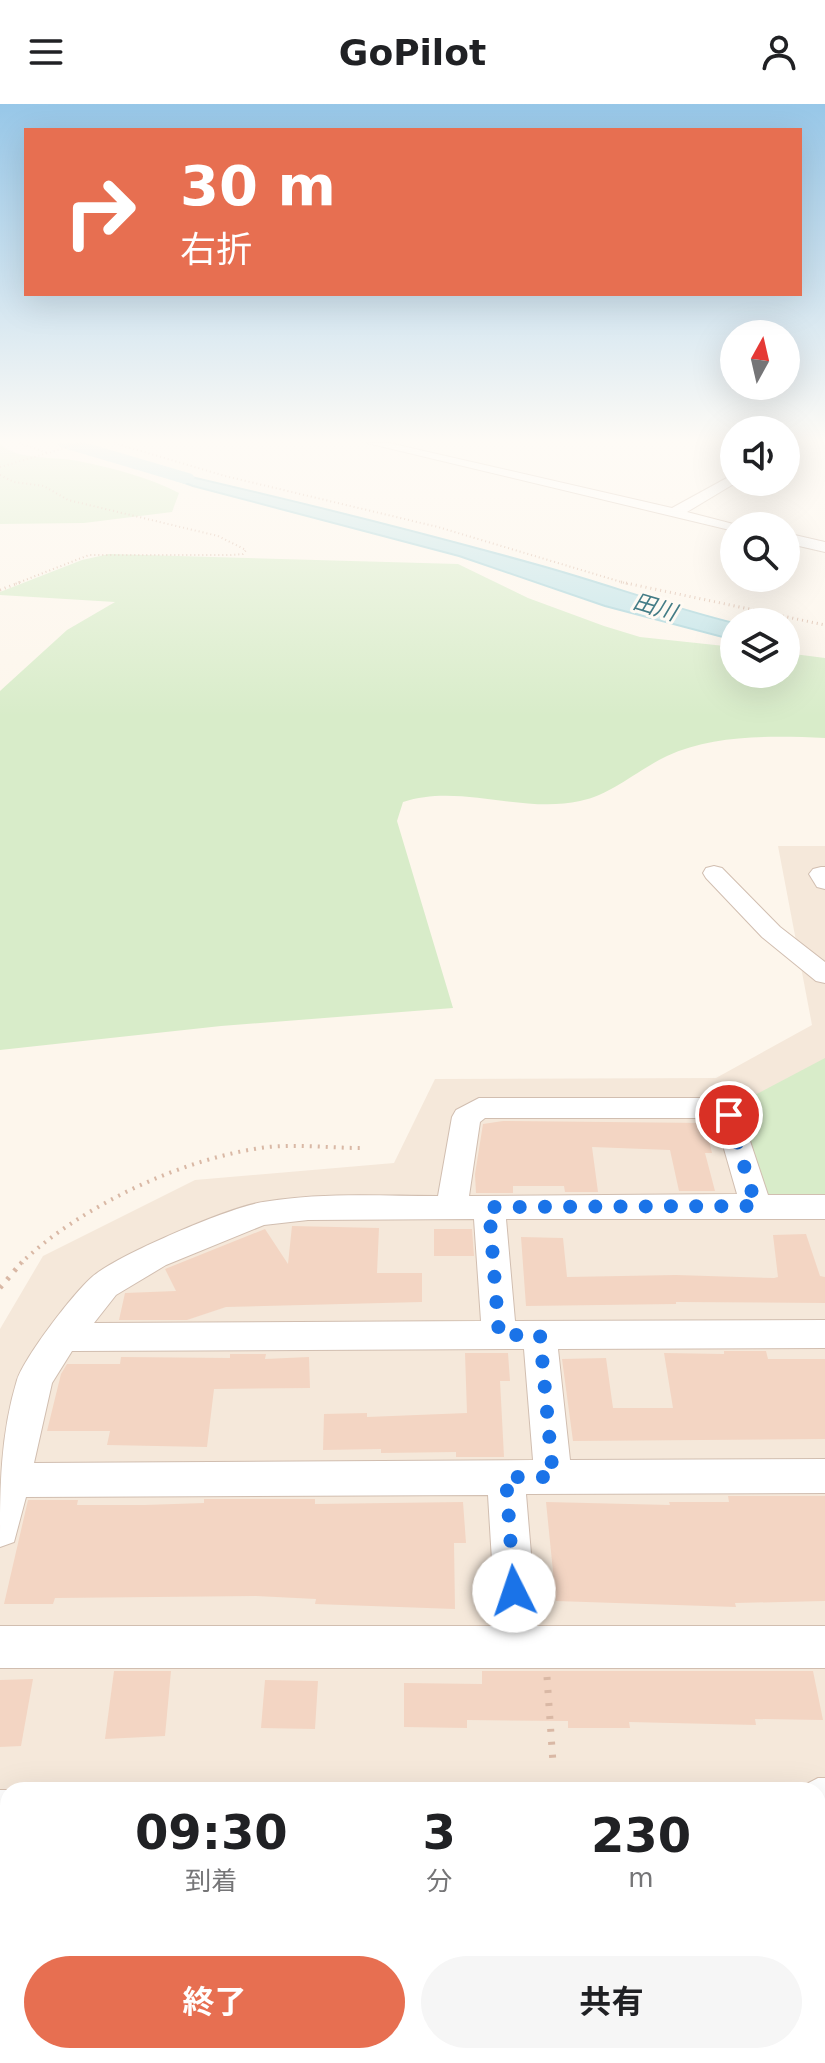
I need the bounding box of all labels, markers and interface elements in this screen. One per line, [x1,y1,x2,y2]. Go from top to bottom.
icon: menu [24,30,68,74]
icon: person [757,30,801,74]
text: GoPilot [339,32,486,73]
text: 30 m [180,153,336,218]
icon: right [48,160,152,264]
text: 右折 [180,229,252,270]
north arrow [720,320,800,400]
map controls [720,320,800,688]
button: sound [720,416,800,496]
button: search [720,512,800,592]
water label: 田川 [630,589,682,626]
button: layers [720,608,800,688]
pin [695,1081,763,1149]
icon: arrive [707,1093,751,1137]
position arrow [472,1549,556,1633]
text: 09:30 [135,1804,288,1860]
text: 3 [423,1804,456,1860]
text: 230 [591,1807,691,1863]
text: m [628,1863,654,1893]
text: 到着 [185,1866,237,1896]
text: 分 [426,1866,452,1896]
button: 終了 [24,1956,405,2048]
button: 共有 [421,1956,802,2048]

